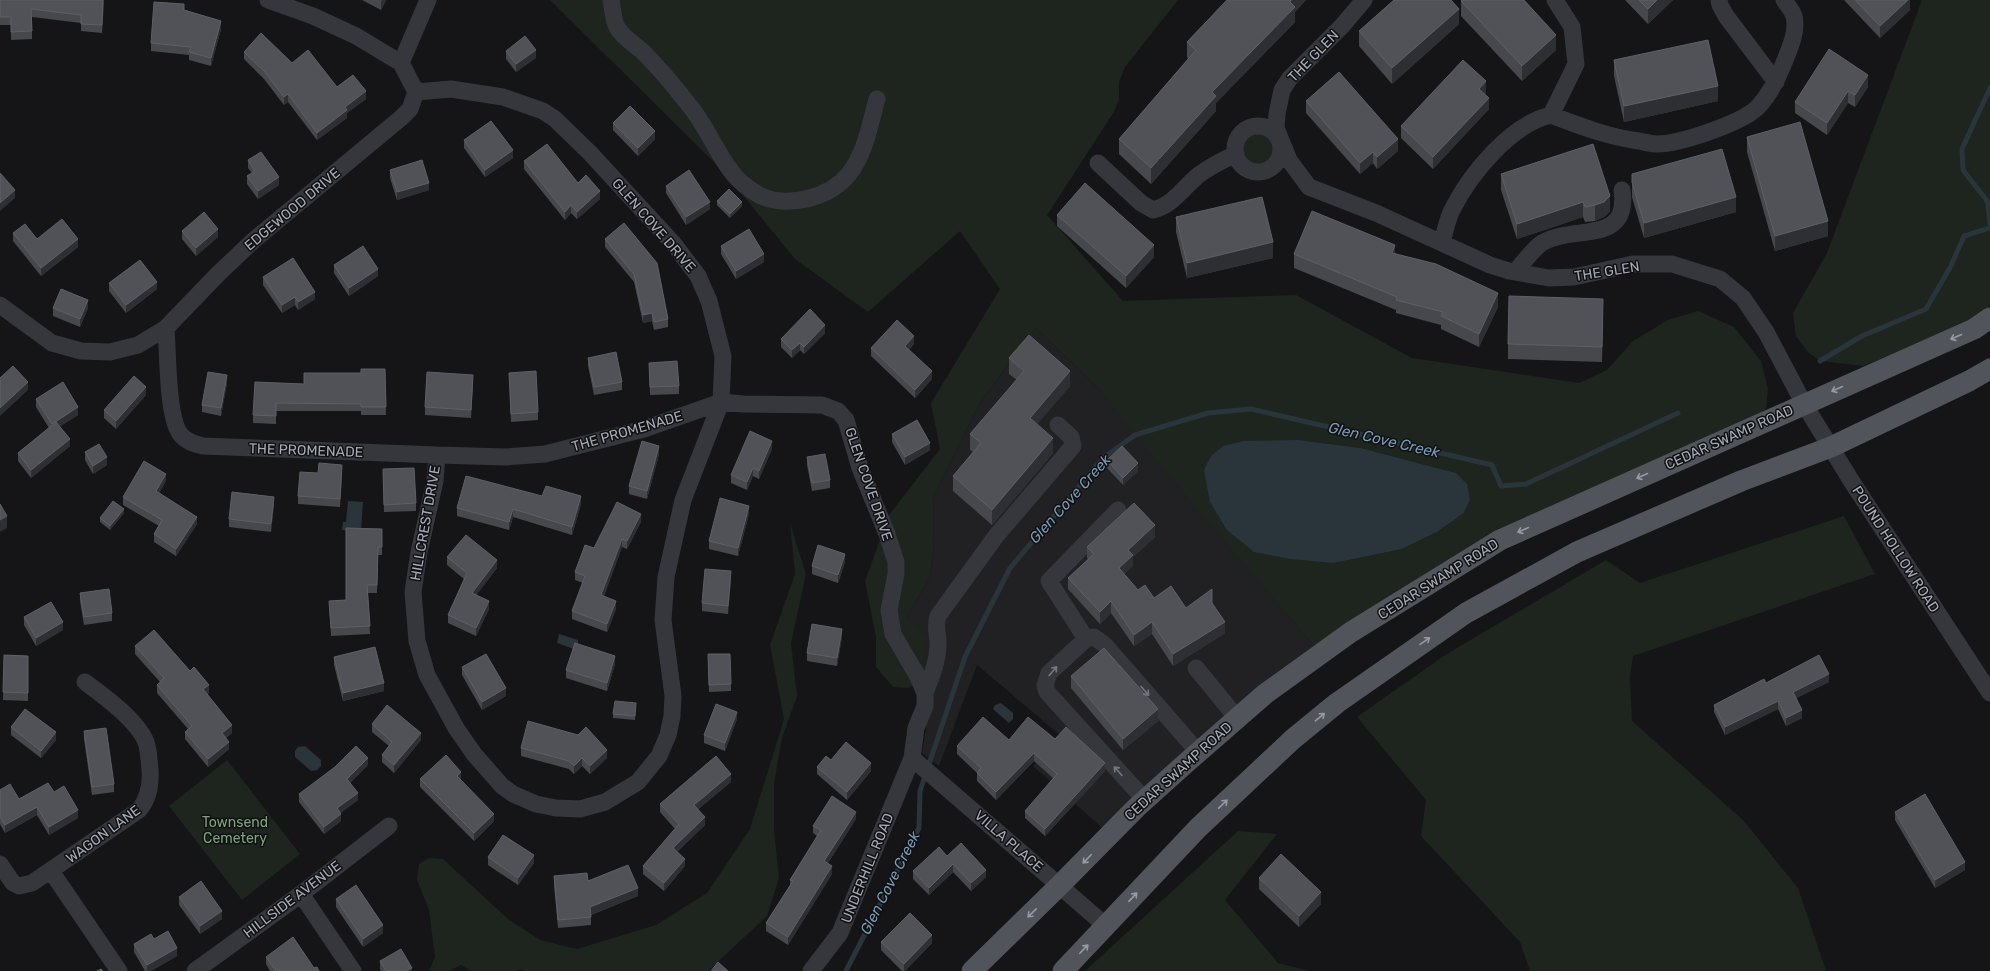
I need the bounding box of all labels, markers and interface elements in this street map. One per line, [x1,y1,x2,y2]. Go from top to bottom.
street label: THE GLEN [1284,27,1342,86]
street label: EDGEWOOD DRIVE [241,164,344,254]
street label: GLEN COVE DRIVE [608,175,699,276]
street label: THE GLEN [1573,258,1641,285]
one-way arrow [1950,334,1962,341]
one-way arrow [1831,386,1843,393]
street label: CEDAR SWAMP ROAD [1662,401,1796,473]
street label: THE PROMENADE [570,408,685,455]
water label: Glen Cove Creek [1327,418,1442,462]
street label: GLEN COVE DRIVE [841,425,896,543]
street label: THE PROMENADE [248,440,363,461]
water label: Glen Cove Creek [1025,451,1115,547]
street label: HILLCREST DRIVE [407,464,444,582]
one-way arrow [1636,473,1648,481]
street label: POUND HOLLOW ROAD [1848,483,1943,616]
one-way arrow [1517,526,1529,534]
street label: CEDAR SWAMP ROAD [1375,535,1502,623]
one-way arrow [1420,637,1431,645]
one-way arrow [1048,666,1057,677]
one-way arrow [1141,686,1150,697]
one-way arrow [1314,713,1325,722]
street label: CEDAR SWAMP ROAD [1121,719,1236,824]
one-way arrow [1114,766,1123,777]
one-way arrow [1218,799,1228,809]
street label: WAGON LANE [63,802,144,867]
street label: VILLA PLACE [971,807,1046,876]
street label: UNDERHILL ROAD [838,811,897,926]
park label: Townsend Cemetery [202,814,268,847]
water label: Glen Cove Creek [856,828,924,938]
one-way arrow [1082,854,1092,864]
street label: HILLSIDE AVENUE [240,857,344,942]
one-way arrow [1128,892,1138,902]
one-way arrow [1027,908,1037,917]
one-way arrow [1080,943,1089,954]

